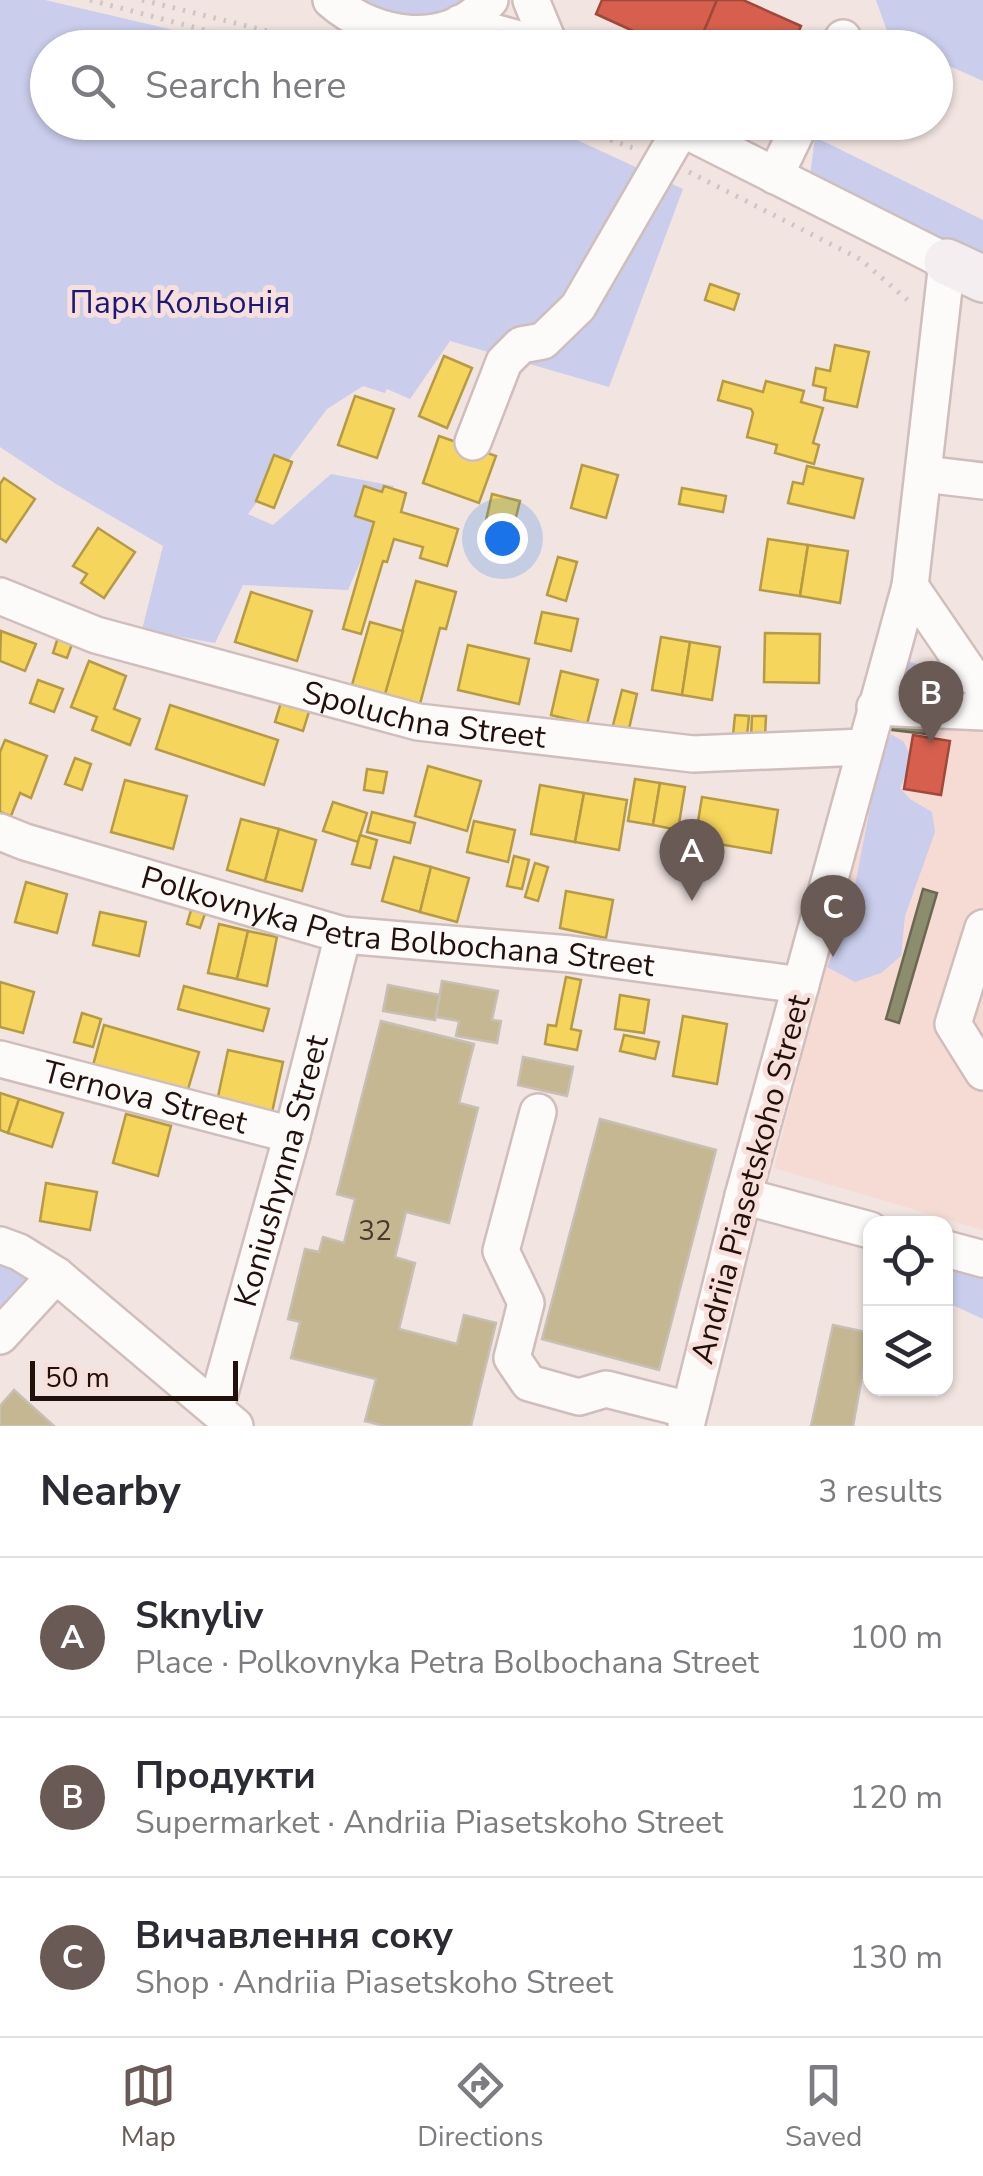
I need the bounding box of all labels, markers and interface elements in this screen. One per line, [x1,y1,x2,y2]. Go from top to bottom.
search box [30,30,953,140]
icon: search [65,58,120,113]
text: Search here [145,60,346,111]
park label: Парк Кольонія [69,281,291,324]
your location [477,513,528,564]
pin: B [898,660,964,743]
street label: Spoluchna Street [298,671,549,759]
pin: A [660,818,724,901]
street label: Polkovnyka Petra Bolbochana Street [136,856,658,987]
pin: C [800,874,866,957]
street label: Andriia Piasetskoho Street [681,989,821,1368]
street label: Koniushynna Street [224,1030,339,1312]
street label: Ternova Street [38,1050,253,1145]
house number: 32 [358,1212,392,1250]
map controls [863,1216,953,1396]
button: locate [863,1216,953,1306]
button: layers [863,1306,953,1396]
scale bar [30,1356,238,1400]
text: 50 m [45,1359,110,1397]
text: Nearby [40,1463,181,1520]
text: 3 results [818,1470,943,1513]
text: Sknyliv [135,1590,263,1641]
text: A [61,1616,84,1659]
text: 100 m [850,1616,943,1659]
text: Place · Polkovnyka Petra Bolbochana Street [135,1641,759,1684]
text: Продукти [135,1750,316,1801]
text: B [61,1776,84,1819]
text: 120 m [850,1776,943,1819]
text: Supermarket · Andriia Piasetskoho Street [135,1801,723,1844]
text: Вичавлення соку [135,1910,453,1961]
text: C [62,1936,83,1979]
text: 130 m [850,1936,943,1979]
text: Shop · Andriia Piasetskoho Street [135,1961,613,2004]
tab: Map [121,2058,176,2156]
tab: Directions [417,2058,543,2156]
tab: Saved [785,2058,862,2156]

